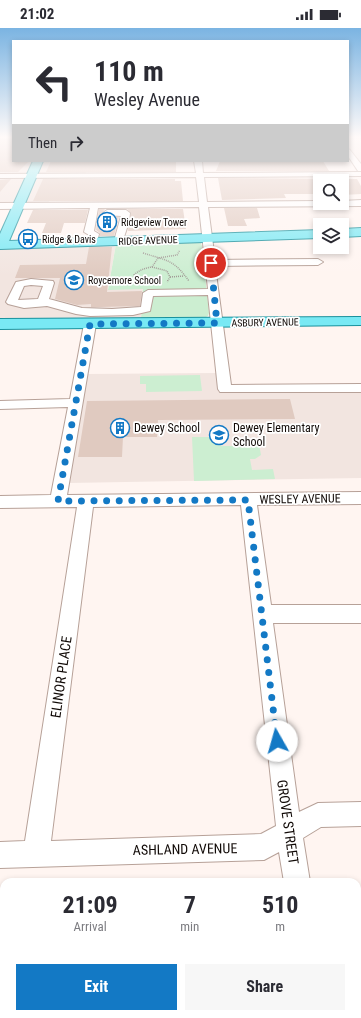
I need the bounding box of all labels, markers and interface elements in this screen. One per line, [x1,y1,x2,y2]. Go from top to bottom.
text: 21:02 [20,5,54,23]
text: 110 m [94,55,164,88]
icon: left [28,56,80,108]
text: Wesley Avenue [94,89,200,110]
icon: right [65,132,87,154]
text: Then [28,134,57,152]
map controls [313,174,349,254]
button: search [313,174,349,210]
building icon: Ridgeview Tower [96,211,118,233]
place label: Ridgeview Tower [121,217,187,228]
button: layers [313,218,349,254]
bus stop icon: Ridge & Davis [17,228,39,250]
place label: Ridge & Davis [42,234,96,245]
street label: RIDGE AVENUE [118,234,178,247]
pin [194,246,228,280]
icon: arrive [200,252,222,274]
school or university icon: Roycemore School [63,269,85,291]
place label: Roycemore School [88,275,161,286]
street label: ASBURY AVENUE [231,316,299,329]
building icon: Dewey School [109,417,131,439]
place label: Dewey School [134,421,200,435]
place label: Dewey Elementary School [233,421,319,449]
school or university icon: Dewey Elementary School [208,424,230,446]
street label: WESLEY AVENUE [259,491,341,507]
street label: ELINOR PLACE [47,635,75,719]
position arrow [256,720,298,762]
street label: GROVE STREET [274,779,302,865]
street label: ASHLAND AVENUE [133,840,237,858]
text: 21:09 [63,891,118,919]
text: 7 [184,891,196,919]
text: 510 [262,891,298,919]
text: Arrival [74,919,107,934]
text: min [180,919,199,934]
text: m [275,919,285,934]
button: Exit [16,964,177,1010]
button: Share [185,964,345,1010]

